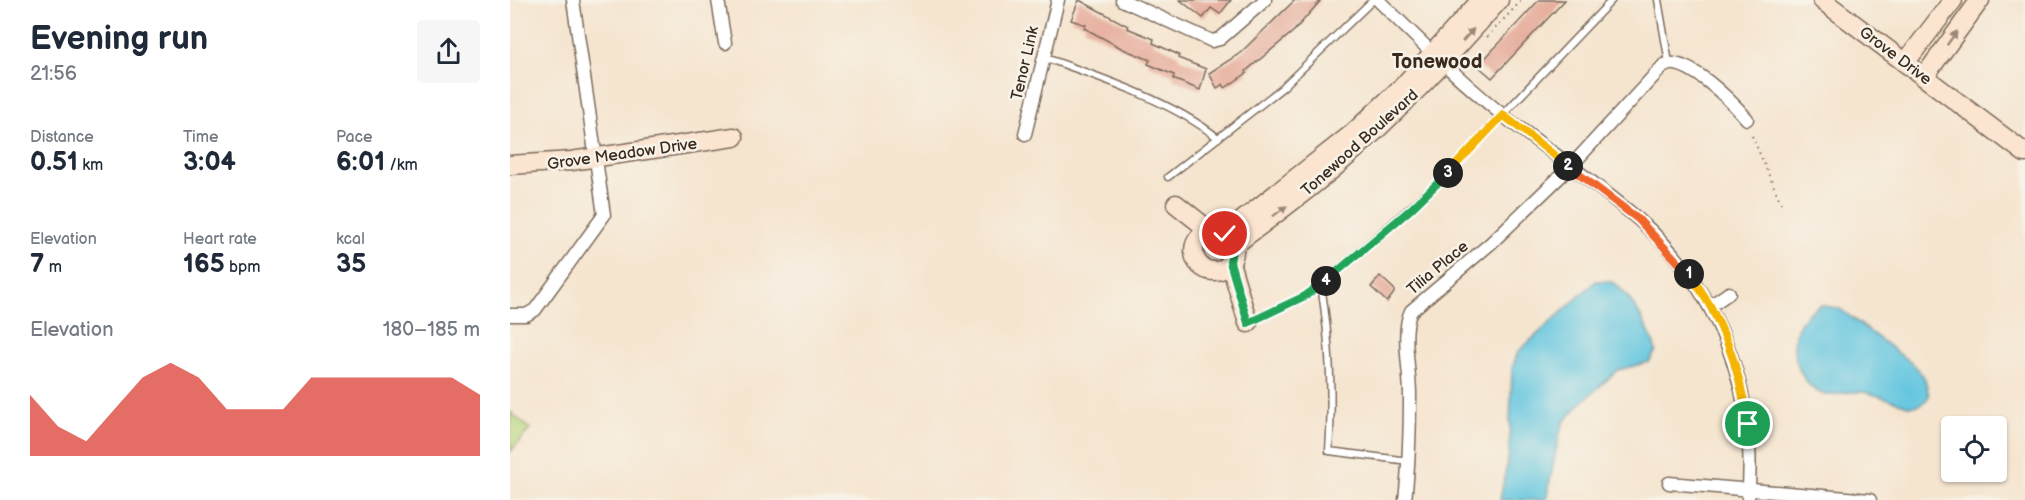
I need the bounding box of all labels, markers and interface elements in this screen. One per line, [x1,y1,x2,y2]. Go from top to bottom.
text: Evening run [30,19,208,59]
button: share [417,20,480,83]
street label: Grove Drive [1855,23,1935,90]
street label: Tenor Link [1008,24,1043,102]
one-way arrow [1461,28,1474,43]
one-way arrow [1946,31,1958,47]
district label: Tonewood [1392,50,1482,74]
text: 21:56 [30,62,77,86]
street label: Tonewood Boulevard [1298,86,1422,201]
text: Distance [30,128,94,147]
text: Time [183,128,218,147]
text: Pace [336,128,372,147]
street label: Grove Meadow Drive [546,135,699,174]
text: 0.51 [30,147,78,178]
text: 3:04 [183,147,236,178]
text: 6:01 [336,147,385,178]
pin: 2 [1553,151,1583,181]
text: km [78,156,103,175]
text: /km [385,156,418,175]
text: 2 [1563,156,1573,175]
pin: 3 [1433,158,1463,188]
text: 3 [1443,163,1453,182]
one-way arrow [1272,205,1287,217]
pin [1199,208,1250,259]
icon: check [1208,217,1241,250]
text: Elevation [30,230,97,249]
text: Heart rate [183,230,257,249]
text: kcal [336,230,365,249]
street label: Tilia Place [1404,237,1473,299]
text: 7 [30,249,44,280]
text: 165 [183,249,225,280]
text: 35 [336,249,366,280]
text: m [44,258,62,277]
text: bpm [225,258,261,277]
pin: 1 [1674,259,1704,289]
text: 1 [1686,264,1692,283]
pin: 4 [1311,266,1341,296]
text: 4 [1321,271,1331,290]
text: Elevation [30,318,113,342]
text: 180–185 m [383,318,480,342]
pin [1722,398,1773,449]
icon: arrive [1731,407,1764,440]
map controls [1941,416,2007,482]
button: locate [1941,416,2007,482]

